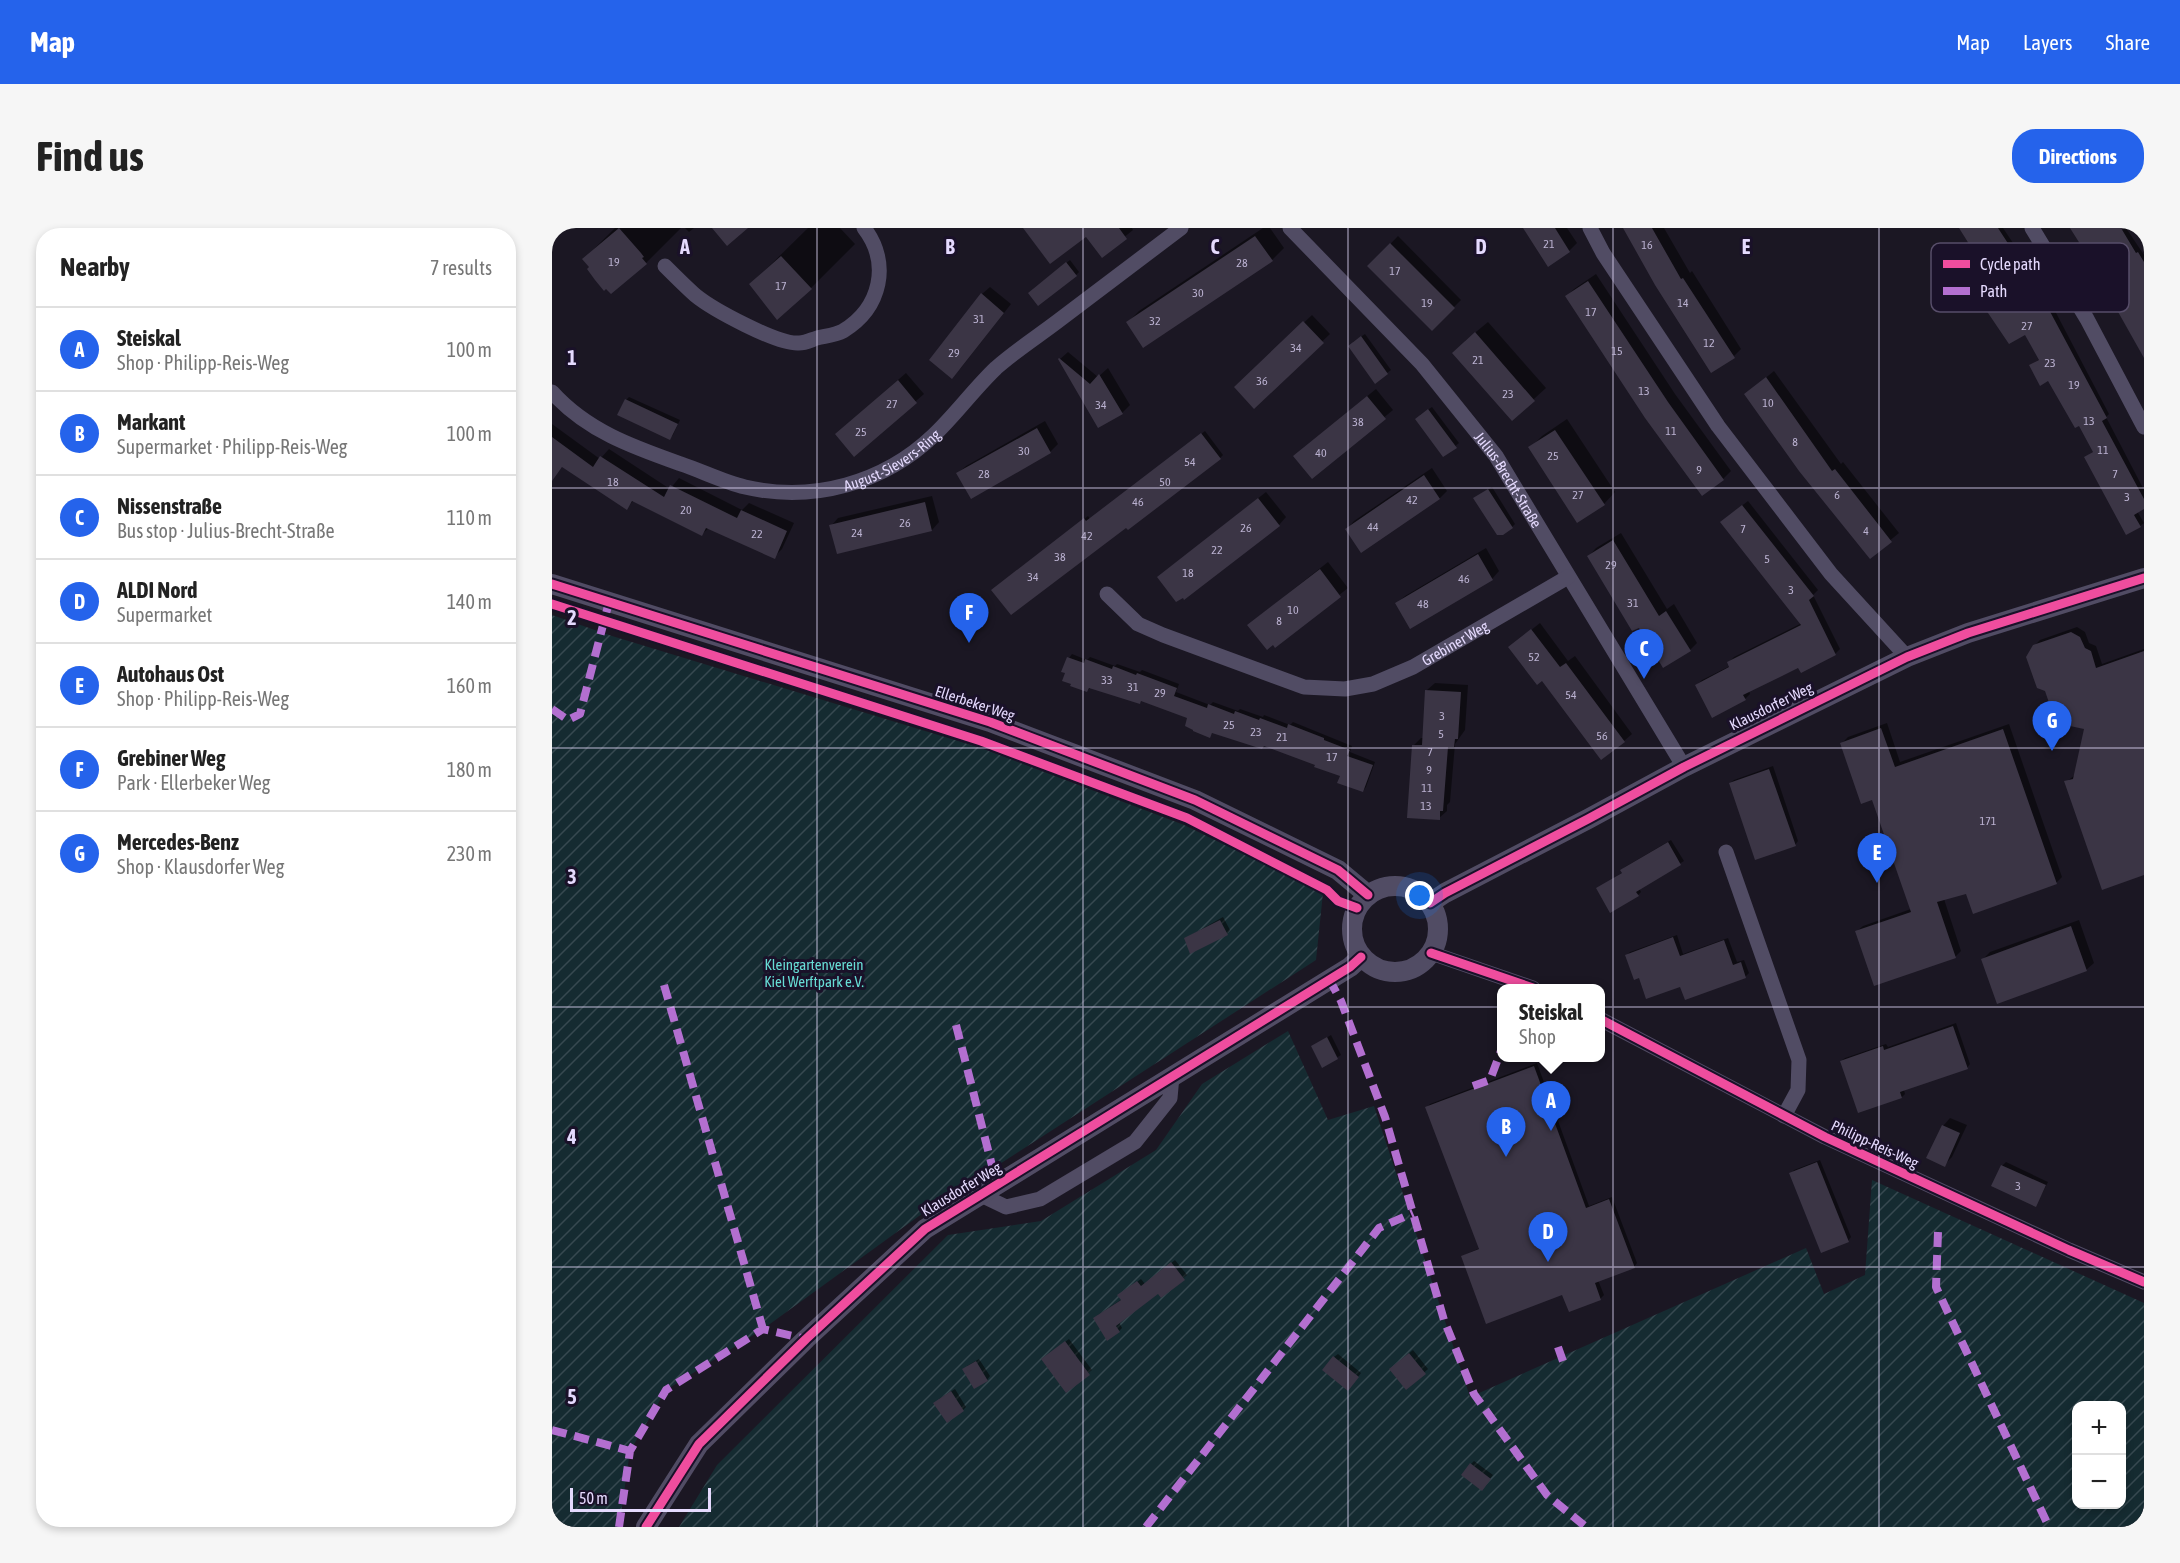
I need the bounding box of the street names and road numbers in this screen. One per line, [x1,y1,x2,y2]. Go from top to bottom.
street label: August-Sievers-Ring [842,425,944,494]
street label: Julius-Brecht-Straße [1471,428,1546,531]
street label: Grebiner Weg [1418,617,1492,669]
street label: Klausdorfer Weg [1727,678,1816,733]
street label: Ellerbeker Weg [933,682,1017,724]
street label: Philipp-Reis-Weg [1829,1116,1922,1172]
street label: Klausdorfer Weg [918,1158,1005,1220]

